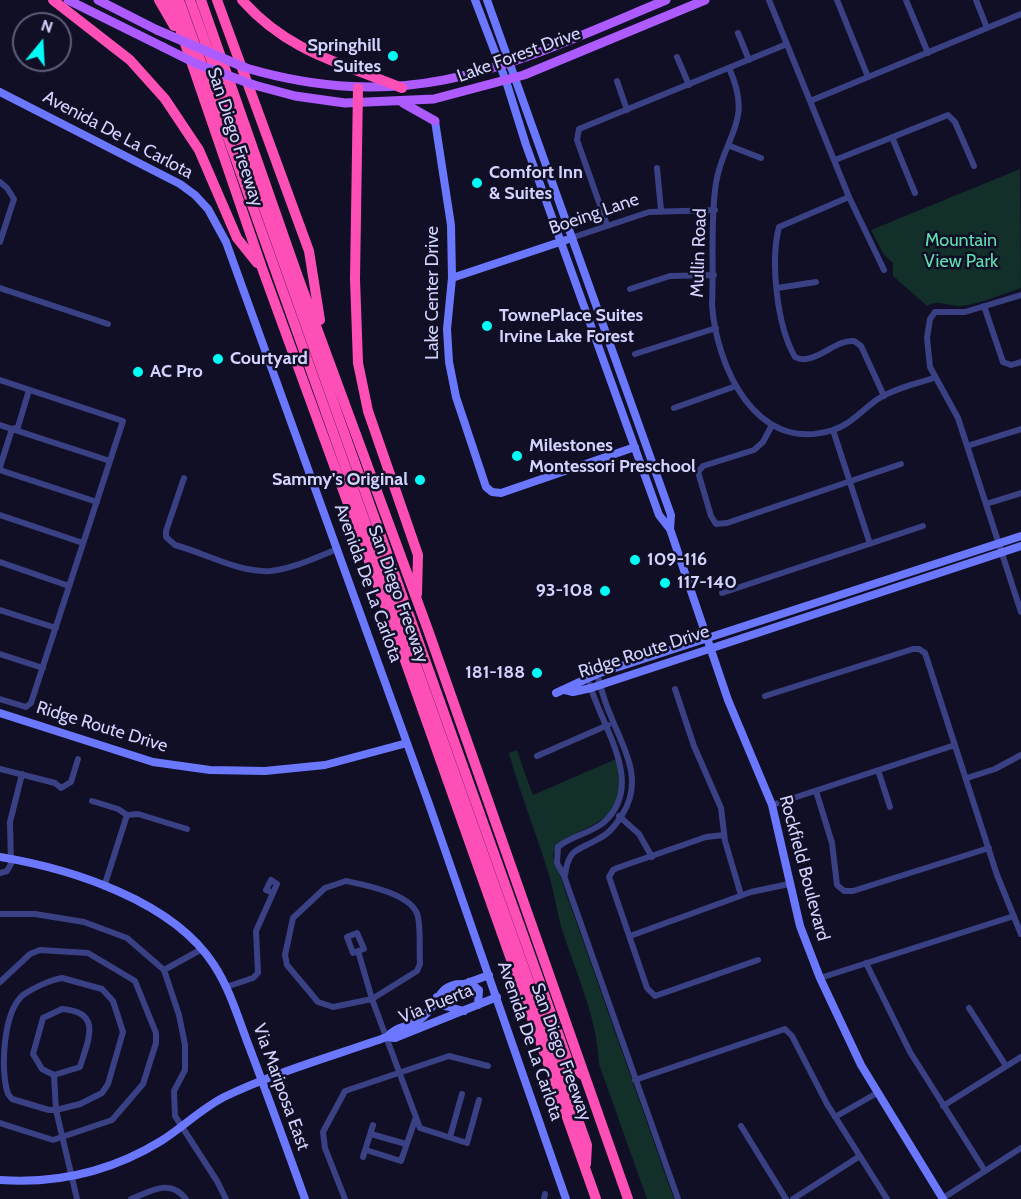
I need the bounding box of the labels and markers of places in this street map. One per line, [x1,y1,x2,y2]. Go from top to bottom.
place label: Springhill Suites [307,35,381,78]
marker: Springhill Suites [386,49,400,63]
place label: Comfort Inn & Suites [489,162,583,204]
marker: Comfort Inn & Suites [470,176,484,190]
place label: TownePlace Suites Irvine Lake Forest [499,305,643,348]
marker: TownePlace Suites Irvine Lake Forest [480,319,494,333]
place label: Courtyard [230,348,308,370]
marker: Courtyard [211,352,225,366]
place label: AC Pro [150,361,203,383]
marker: AC Pro [131,365,145,379]
place label: Milestones Montessori Preschool [529,435,696,478]
marker: Milestones Montessori Preschool [510,449,524,463]
place label: Sammy's Original [272,469,408,491]
marker: Sammy's Original [413,473,427,487]
place label: 109-116 [647,549,707,571]
marker: 109-116 [628,553,642,567]
place label: 117-140 [677,572,737,594]
marker: 117-140 [658,576,672,590]
place label: 93-108 [536,580,593,602]
marker: 93-108 [598,584,612,598]
place label: 181-188 [465,662,525,684]
marker: 181-188 [530,666,544,680]

